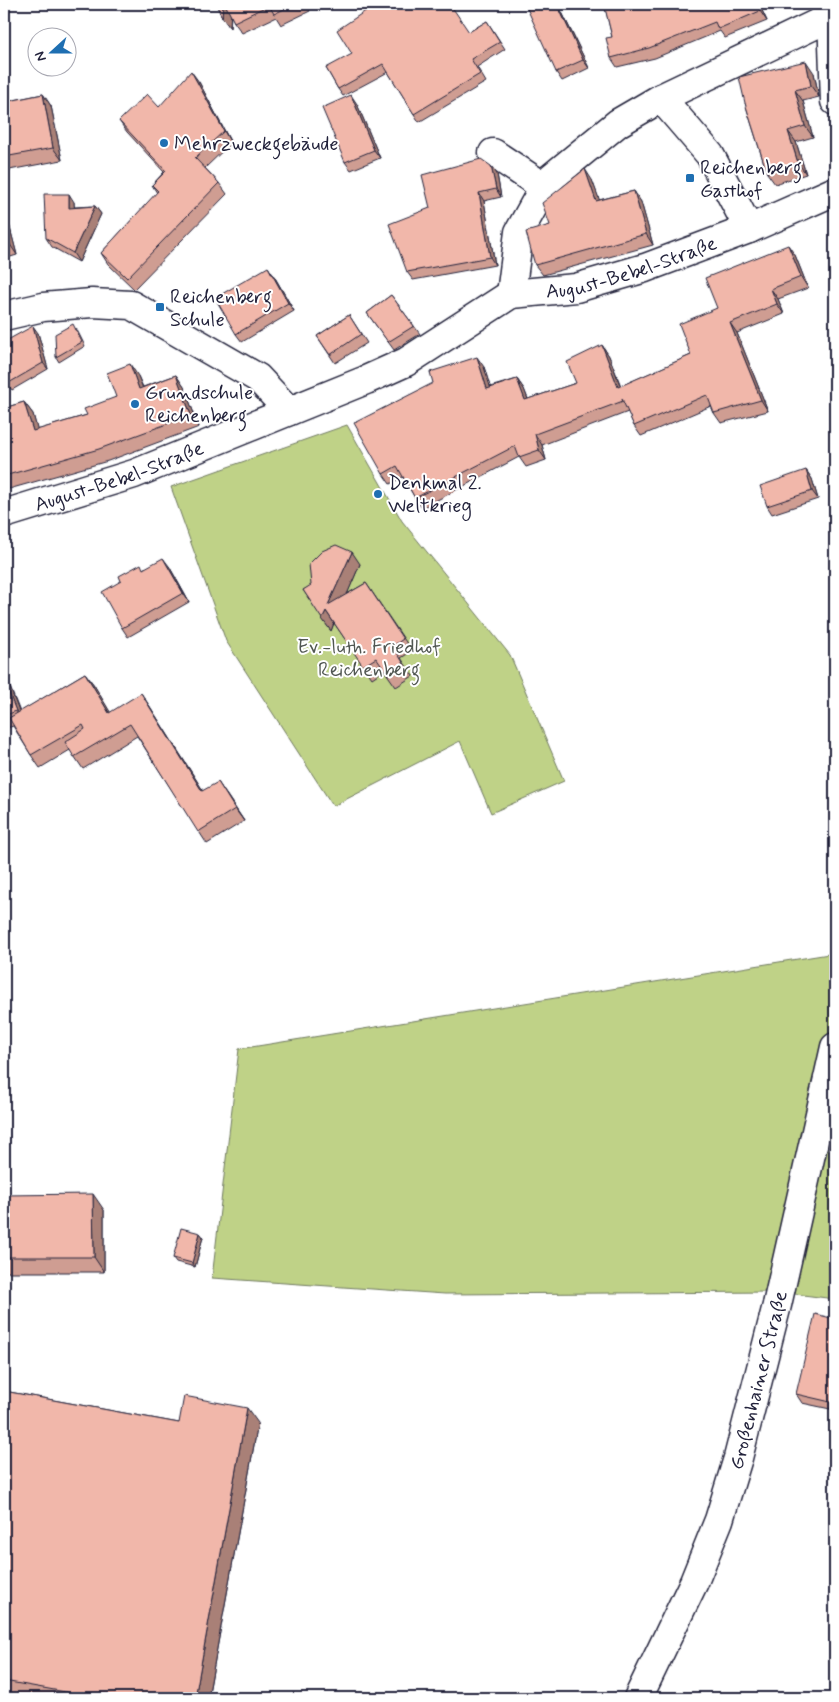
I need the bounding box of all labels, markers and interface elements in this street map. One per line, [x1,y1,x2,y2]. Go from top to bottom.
north arrow [28,28,78,78]
text: N [31,49,51,64]
place label: Mehrzweckgebäude [174,131,339,160]
marker: Mehrzweckgebäude [158,137,170,149]
place label: Reichenberg Gasthof [700,155,802,205]
marker: Reichenberg Gasthof [684,172,696,184]
street label: August-Bebel-Straße [545,230,721,306]
place label: Reichenberg Schule [170,284,272,334]
marker: Reichenberg Schule [154,301,166,313]
place label: Grundschule Reichenberg [145,380,253,432]
marker: Grundschule Reichenberg [129,398,141,410]
street label: August-Bebel-Straße [31,435,208,519]
place label: Denkmal 2. Weltkrieg [388,470,482,521]
marker: Denkmal 2. Weltkrieg [372,488,384,500]
park label: Ev.-luth. Friedhof Reichenberg [297,634,441,686]
street label: Großenhainer Straße [723,1288,795,1473]

